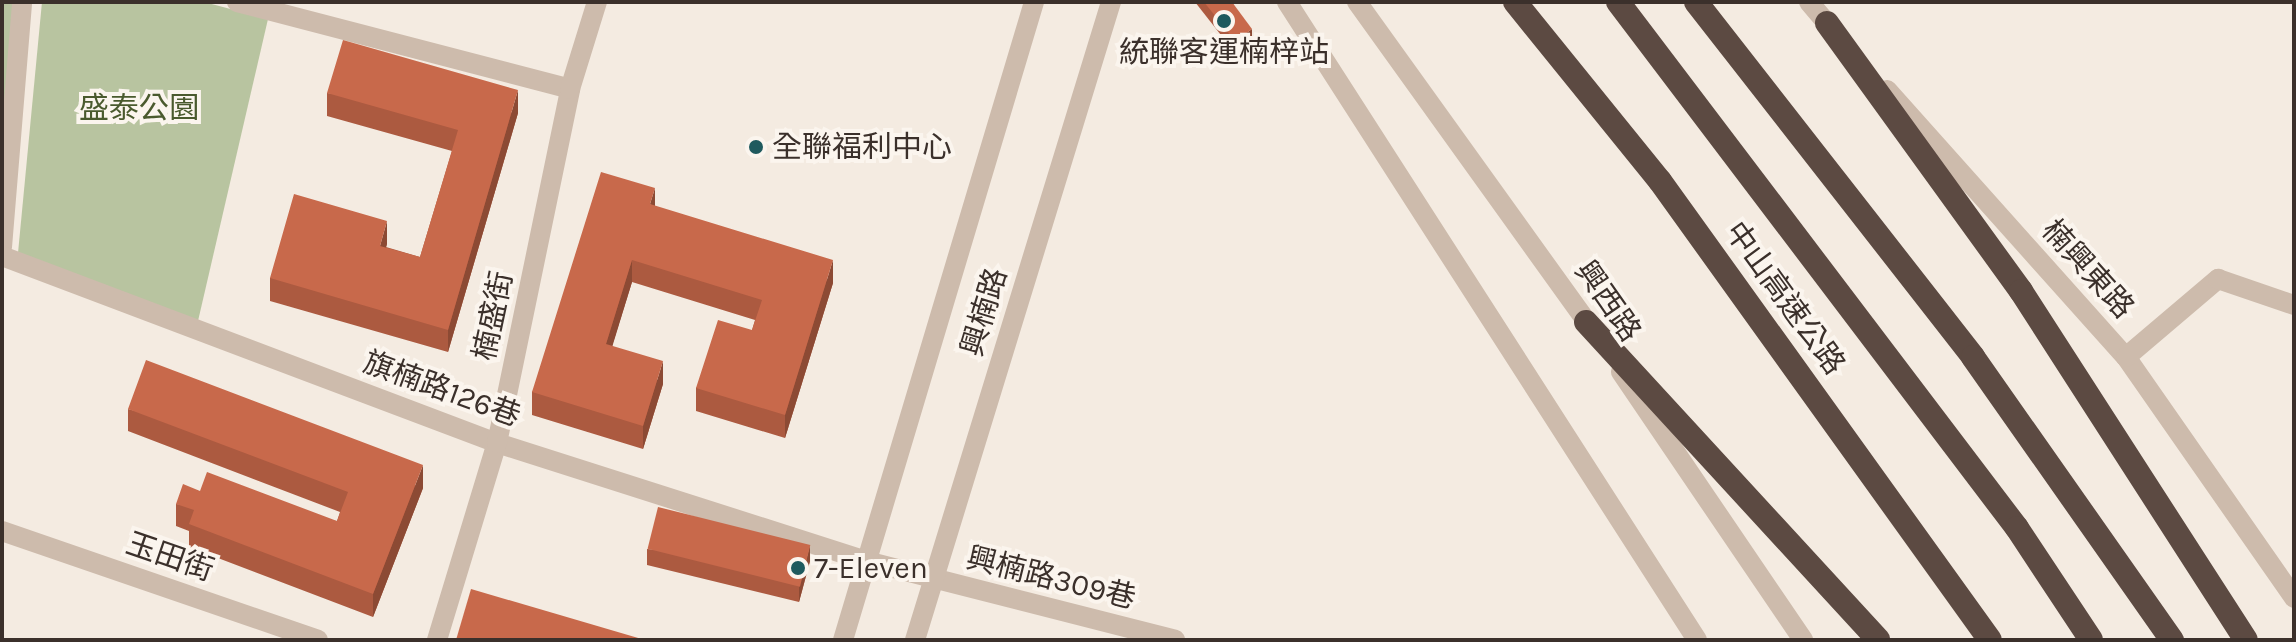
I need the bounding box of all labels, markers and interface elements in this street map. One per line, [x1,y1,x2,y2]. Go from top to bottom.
marker: 統聯客運楠梓站 [1215,12,1233,30]
place label: 統聯客運楠梓站 [1119,34,1329,70]
park label: 盛泰公園 [79,90,199,126]
place label: 全聯福利中心 [772,129,952,165]
marker: 全聯福利中心 [747,138,765,156]
street label: 楠興東路 [2034,212,2142,326]
street label: 中山高速公路 [1718,215,1852,381]
street label: 興西路 [1567,254,1649,348]
street label: 興楠路 [954,264,1014,360]
street label: 楠盛街 [466,268,520,364]
street label: 旗楠路126巷 [359,344,525,434]
street label: 玉田街 [122,525,218,589]
street label: 興楠路309巷 [963,540,1139,616]
place label: 7-Eleven [814,550,928,586]
marker: 7-Eleven [789,559,807,577]

